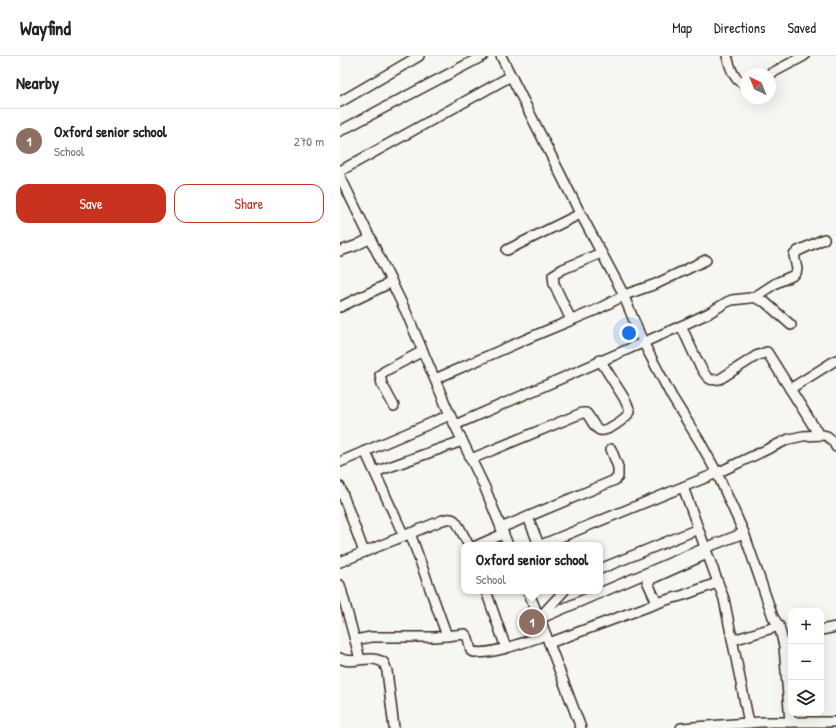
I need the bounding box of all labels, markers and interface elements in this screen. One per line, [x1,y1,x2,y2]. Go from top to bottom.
text: Wayfind [20,15,71,41]
text: Map [672,18,692,37]
text: Directions [714,18,765,37]
text: Saved [787,18,816,37]
north arrow [740,68,776,104]
text: Nearby [16,71,59,94]
text: Oxford senior school [54,121,167,142]
text: 1 [27,132,31,150]
text: 270 m [294,132,324,150]
text: School [54,142,84,160]
button: Save [16,184,166,223]
button: Share [174,184,324,223]
your location [619,323,639,343]
popup [461,542,603,594]
text: Oxford senior school [476,549,588,570]
text: School [476,570,506,588]
pin: 1 [519,607,545,637]
map controls [788,608,824,716]
button: + [788,608,824,644]
button: − [788,644,824,680]
button: layers [788,680,824,716]

